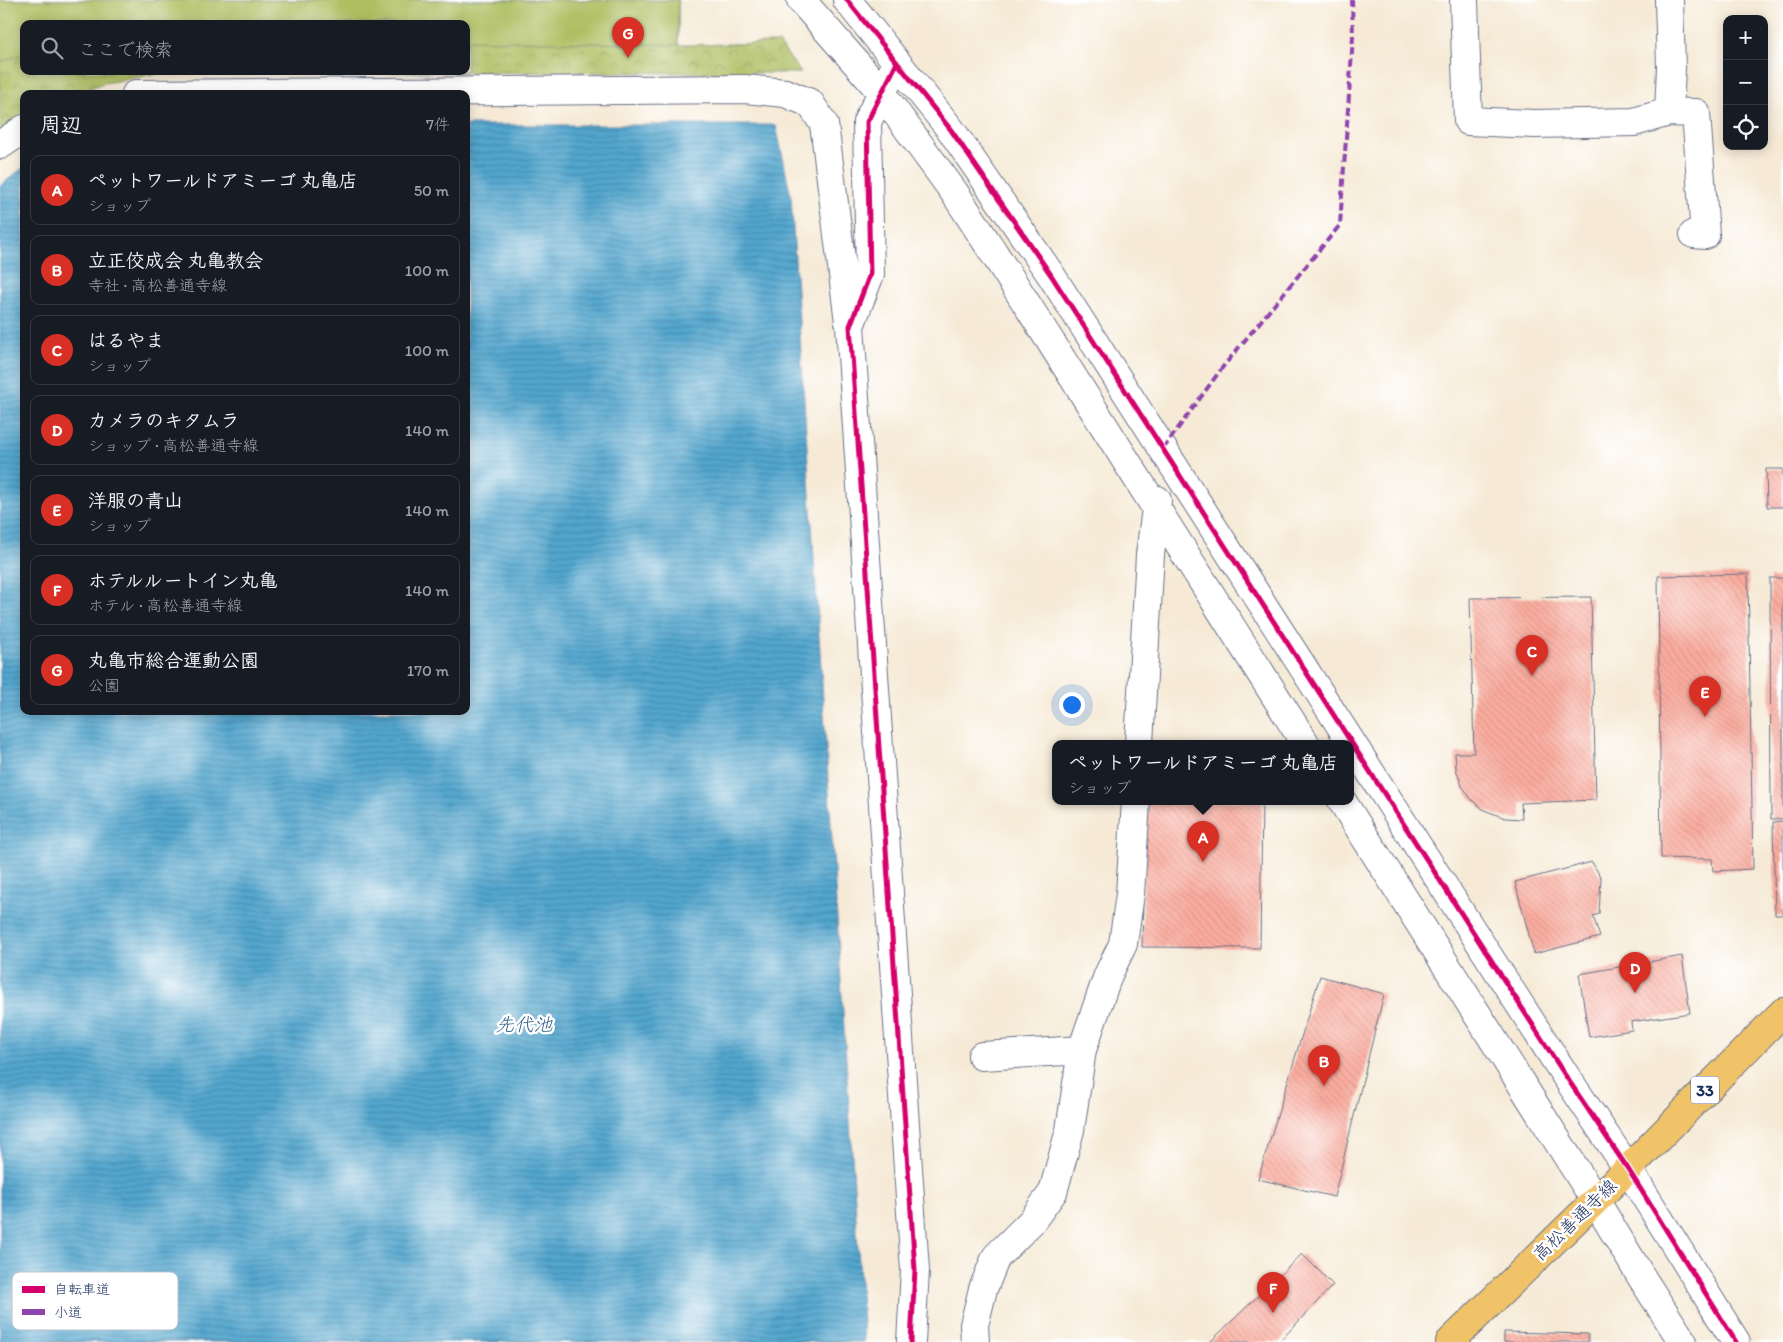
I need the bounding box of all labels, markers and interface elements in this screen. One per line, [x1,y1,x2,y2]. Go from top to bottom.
map controls [1723,15,1768,150]
button: + [1723,15,1768,60]
pin: G [612,17,644,58]
search box [20,20,470,75]
icon: search [38,34,66,62]
text: ここで検索 [78,38,173,61]
button: − [1723,60,1768,105]
button: locate [1723,105,1768,150]
text: 周辺 [40,112,82,137]
text: 7件 [426,115,450,134]
text: ペットワールドアミーゴ 丸亀店 [88,169,358,192]
text: A [52,181,62,200]
text: 50 m [414,181,449,200]
text: ショップ [88,196,151,215]
text: 立正佼成会 丸亀教会 [88,249,263,272]
text: B [52,261,62,280]
text: 100 m [405,261,449,280]
text: 寺社 · 高松善通寺線 [88,276,227,295]
text: はるやま [88,329,164,352]
text: C [52,341,62,360]
text: 100 m [405,341,449,360]
text: ショップ [88,356,151,375]
text: カメラのキタムラ [88,409,240,432]
text: D [52,421,62,440]
text: 140 m [405,421,449,440]
text: ショップ · 高松善通寺線 [88,436,258,455]
text: 洋服の青山 [88,489,183,512]
text: E [53,501,61,520]
text: 140 m [405,501,449,520]
text: ショップ [88,516,151,535]
text: ホテルルートイン丸亀 [88,569,278,592]
text: F [53,581,61,600]
text: 140 m [405,581,449,600]
text: ホテル · 高松善通寺線 [88,596,242,615]
pin: C [1516,635,1548,676]
text: 丸亀市総合運動公園 [88,649,259,672]
text: G [51,661,63,680]
text: 170 m [407,661,449,680]
text: 公園 [88,676,120,695]
pin: E [1689,676,1721,717]
your location [1059,692,1085,718]
popup [1052,740,1354,805]
text: ペットワールドアミーゴ 丸亀店 [1068,751,1338,774]
text: ショップ [1068,778,1132,797]
pin: A [1187,821,1219,862]
pin: D [1619,952,1651,993]
water label: 先代池 [495,1013,553,1036]
pin: B [1308,1045,1340,1086]
road number: 33 [1691,1076,1719,1104]
street label: 高松善通寺線 [1529,1175,1621,1265]
legend [12,1272,178,1330]
pin: F [1257,1272,1289,1313]
text: 自転車道 [54,1281,110,1298]
text: 小道 [54,1304,82,1321]

